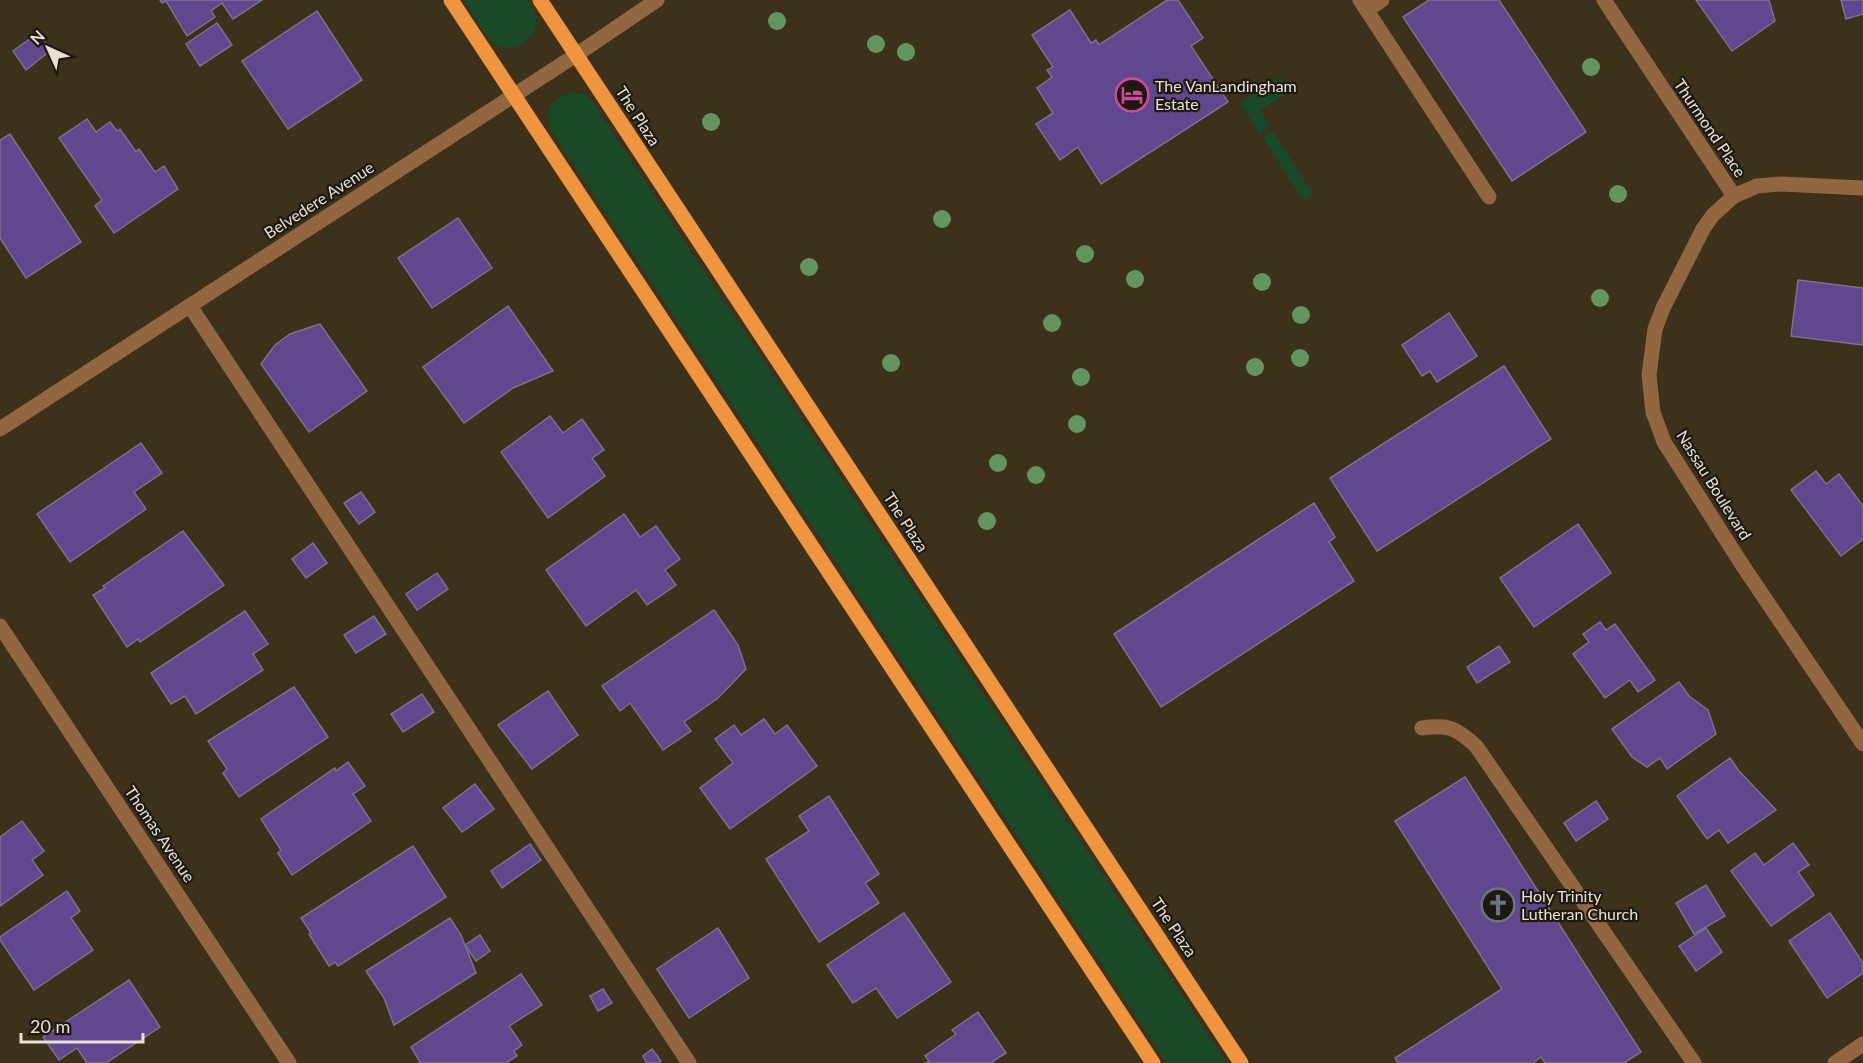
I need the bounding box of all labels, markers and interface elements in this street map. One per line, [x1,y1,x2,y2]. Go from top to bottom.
north arrow [18,18,78,78]
text: N [26,26,48,48]
street label: Thurmond Place [1671,75,1750,180]
place label: The VanLandingham Estate [1155,76,1297,113]
hotel icon: The VanLandingham Estate [1114,77,1150,113]
street label: The Plaza [612,82,665,149]
street label: Belvedere Avenue [260,157,377,242]
street label: Nassau Boulevard [1673,426,1756,543]
street label: The Plaza [880,488,933,555]
street label: Thomas Avenue [121,782,200,885]
place label: Holy Trinity Lutheran Church [1521,886,1638,923]
church icon: Holy Trinity Lutheran Church [1480,887,1516,923]
street label: The Plaza [1148,894,1201,960]
scale bar [21,1006,142,1044]
text: 20 m [30,1015,70,1037]

